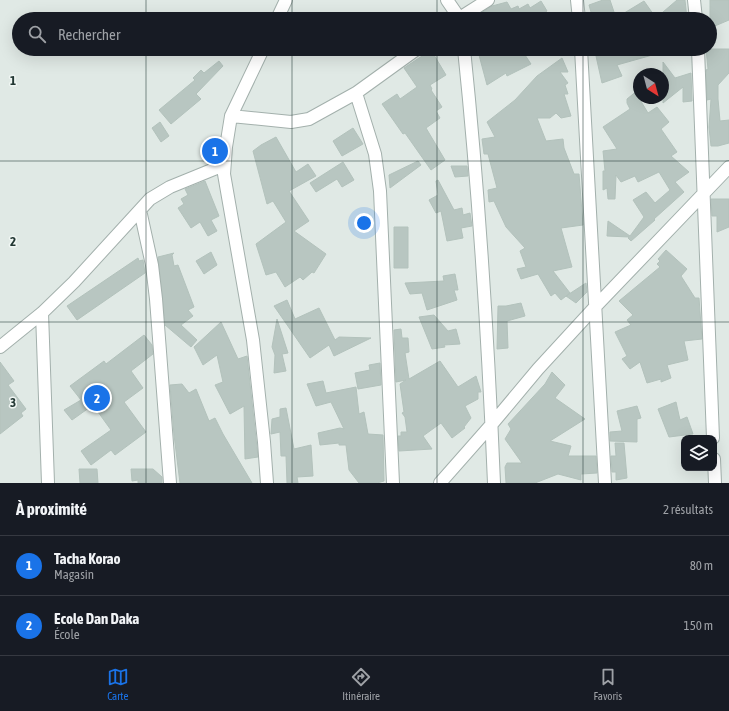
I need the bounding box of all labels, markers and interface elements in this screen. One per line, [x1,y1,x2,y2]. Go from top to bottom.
search box [12,12,717,56]
icon: search [26,23,48,45]
text: Rechercher [58,26,120,43]
north arrow [633,68,669,104]
text: 1 [10,73,16,88]
pin: 1 [202,136,228,166]
your location [354,213,374,233]
text: 2 [10,234,16,249]
pin: 2 [84,383,110,413]
text: 3 [10,395,16,410]
map controls [681,435,717,471]
button: layers [681,435,717,471]
text: À proximité [16,499,87,519]
text: 2 résultats [663,502,713,517]
text: Tacha Korao [54,550,121,567]
text: 1 [26,558,32,573]
text: 80 m [690,558,713,573]
text: Magasin [54,567,94,582]
text: Ecole Dan Daka [54,610,139,627]
text: 2 [26,618,32,633]
text: 150 m [684,618,713,633]
text: École [54,627,80,642]
tab: Carte [107,666,129,702]
tab: Itinéraire [342,666,380,702]
tab: Favoris [594,666,622,702]

